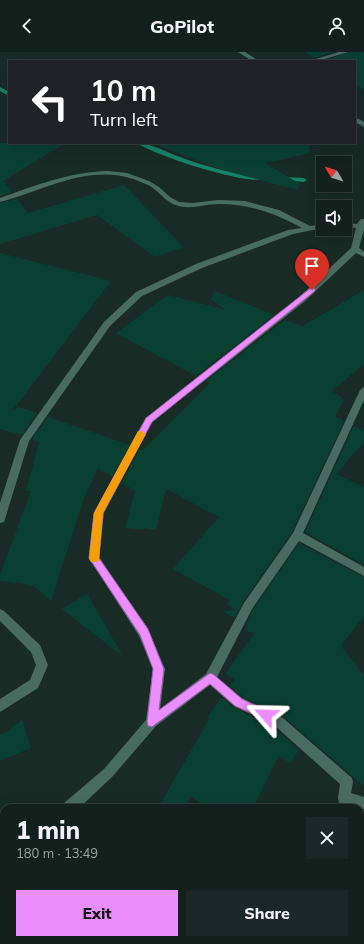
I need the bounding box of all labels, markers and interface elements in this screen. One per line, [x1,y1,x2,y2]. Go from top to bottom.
icon: back [16,15,38,37]
text: GoPilot [150,15,214,38]
icon: person [326,15,348,37]
text: 10 m [90,73,156,108]
icon: left [24,76,76,128]
text: Turn left [90,108,158,131]
north arrow [316,156,352,192]
map controls [316,156,352,236]
button: sound [316,200,352,236]
pin [295,249,329,290]
icon: arrive [301,255,323,277]
position arrow [245,694,287,736]
text: 1 min [16,815,80,845]
button: close [306,817,348,859]
text: 180 m · 13:49 [16,845,98,861]
button: Exit [16,890,178,936]
button: Share [186,890,348,936]

